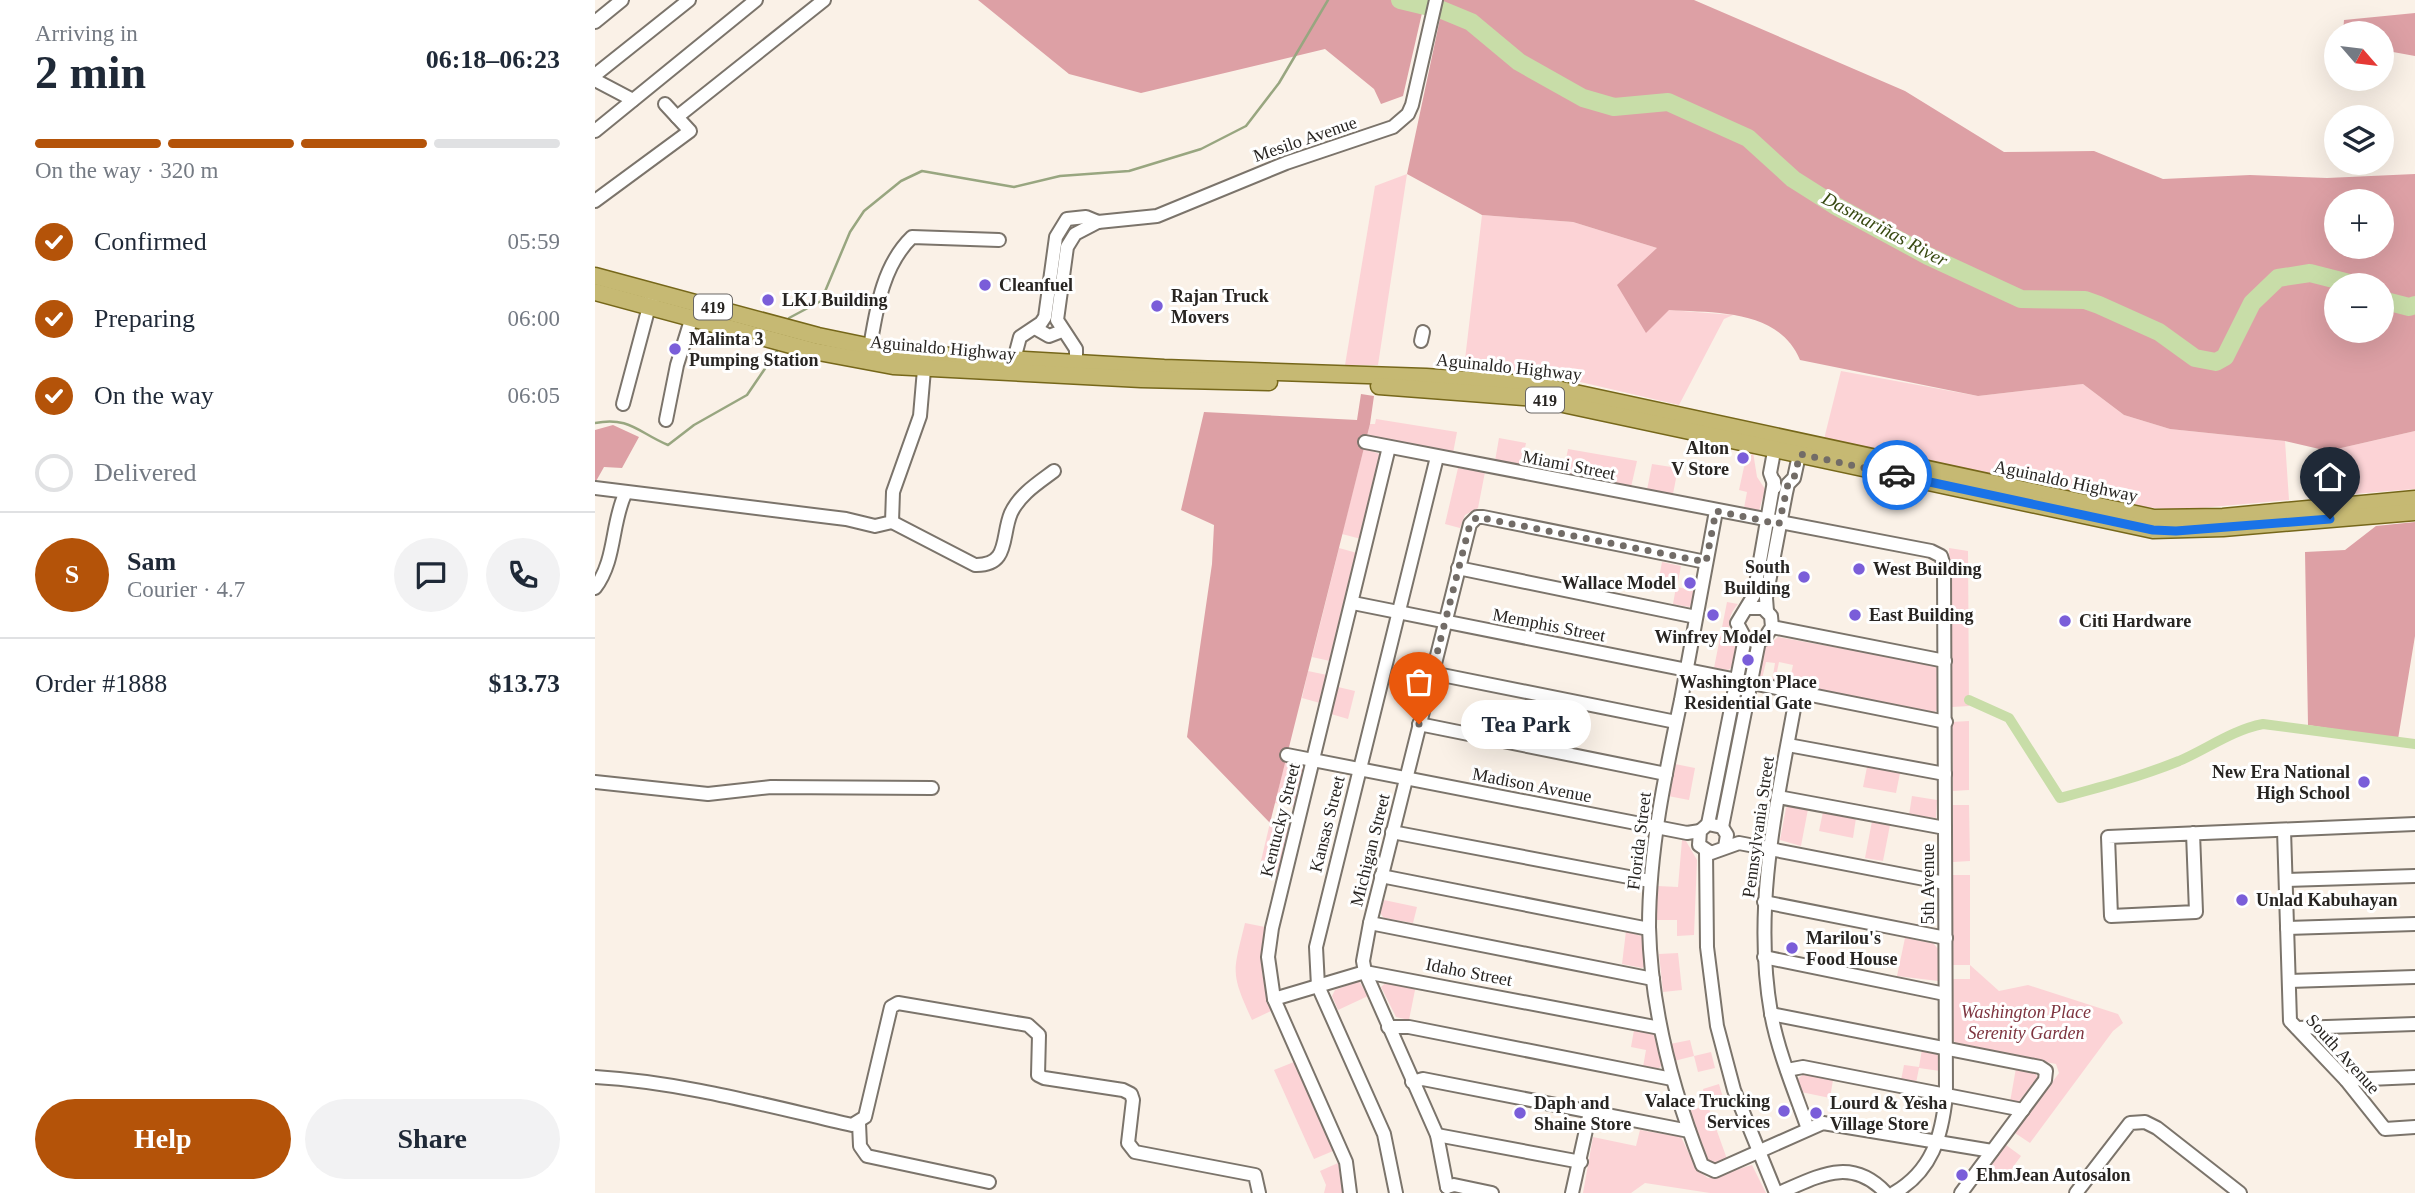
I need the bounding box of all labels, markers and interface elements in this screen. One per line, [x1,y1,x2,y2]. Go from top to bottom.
text: Arriving in [35,21,138,46]
north arrow [2324,21,2394,91]
map controls [2324,21,2394,343]
text: 06:18–06:23 [426,45,560,74]
text: 2 min [35,47,146,98]
button: layers [2324,105,2394,175]
street label: Mesilo Avenue [1251,112,1359,166]
text: On the way · 320 m [35,158,218,183]
water label: Dasmariñas River [1818,187,1952,271]
button: + [2324,189,2394,259]
icon: check [35,223,73,261]
text: Confirmed [94,227,207,256]
text: 05:59 [508,229,560,254]
button: − [2324,273,2394,343]
place label: Cleanfuel [999,275,1073,295]
marker: Cleanfuel [977,277,993,293]
place label: Rajan Truck Movers [1171,286,1269,327]
place label: LKJ Building [782,290,888,310]
marker: LKJ Building [760,292,776,308]
road number: 419 [694,294,732,320]
marker: Rajan Truck Movers [1149,298,1165,314]
icon: check [35,300,73,338]
text: Preparing [94,304,195,333]
text: 06:00 [508,306,560,331]
place label: Malinta 3 Pumping Station [689,329,819,370]
street label: Aguinaldo Highway [869,332,1017,364]
marker: Malinta 3 Pumping Station [667,341,683,357]
street label: Aguinaldo Highway [1435,349,1583,385]
icon: check [35,377,73,415]
text: On the way [94,381,214,410]
text: 06:05 [508,383,560,408]
road number: 419 [1526,388,1564,412]
place label: Alton V Store [1671,438,1729,479]
courier [1862,440,1932,510]
street label: Miami Street [1521,446,1617,484]
pin [2300,447,2360,519]
marker: Alton V Store [1735,450,1751,466]
icon: car [1878,456,1916,494]
street label: Aguinaldo Highway [1992,456,2140,506]
text: Delivered [94,458,197,487]
icon: home [2311,458,2349,496]
button: chat [394,538,468,612]
button: phone [486,538,560,612]
text: Sam [127,547,176,576]
place label: South Building [1724,557,1790,598]
place label: West Building [1873,559,1982,579]
text: S [65,560,79,589]
marker: West Building [1851,561,1867,577]
marker: South Building [1796,569,1812,585]
place label: Wallace Model [1562,573,1676,593]
marker: Wallace Model [1682,575,1698,591]
text: Courier · 4.7 [127,577,245,602]
street label: Memphis Street [1491,604,1607,646]
place label: East Building [1869,605,1974,625]
marker: Winfrey Model [1705,607,1721,623]
marker: East Building [1847,607,1863,623]
place label: Citi Hardware [2079,611,2191,631]
marker: Citi Hardware [2057,613,2073,629]
place label: Winfrey Model [1655,627,1771,647]
pin [1389,652,1449,724]
marker: Washington Place Residential Gate [1740,652,1756,668]
icon: bag [1400,663,1438,701]
text: Order #1888 [35,669,167,698]
text: $13.73 [489,669,560,698]
place label: Washington Place Residential Gate [1679,672,1817,713]
callout: Tea Park [1461,700,1591,748]
text: Tea Park [1481,712,1571,737]
street label: Pennsylvania Street [1738,755,1778,899]
street label: Kentucky Street [1256,761,1304,879]
place label: New Era National High School [2212,762,2350,803]
street label: Madison Avenue [1471,764,1593,806]
street label: Kansas Street [1305,774,1349,874]
marker: New Era National High School [2356,774,2372,790]
street label: Florida Street [1623,791,1655,891]
street label: Michigan Street [1346,792,1394,908]
street label: 5th Avenue [1918,843,1938,925]
place label: Unlad Kabuhayan [2256,890,2398,910]
marker: Unlad Kabuhayan [2234,892,2250,908]
place label: Marilou's Food House [1806,928,1898,969]
marker: Marilou's Food House [1784,940,1800,956]
street label: Idaho Street [1424,954,1514,990]
park label: Washington Place Serenity Garden [1961,1002,2091,1043]
street label: South Avenue [2302,1010,2384,1098]
place label: Valace Trucking Services [1645,1091,1770,1132]
place label: Daph and Shaine Store [1534,1093,1631,1134]
place label: Lourd & Yesha Village Store [1830,1093,1947,1134]
button: Help [35,1099,291,1179]
button: Share [305,1099,560,1179]
marker: Valace Trucking Services [1776,1103,1792,1119]
marker: Daph and Shaine Store [1512,1105,1528,1121]
marker: Lourd & Yesha Village Store [1808,1105,1824,1121]
place label: EhmJean Autosalon [1976,1165,2131,1185]
marker: EhmJean Autosalon [1954,1167,1970,1183]

